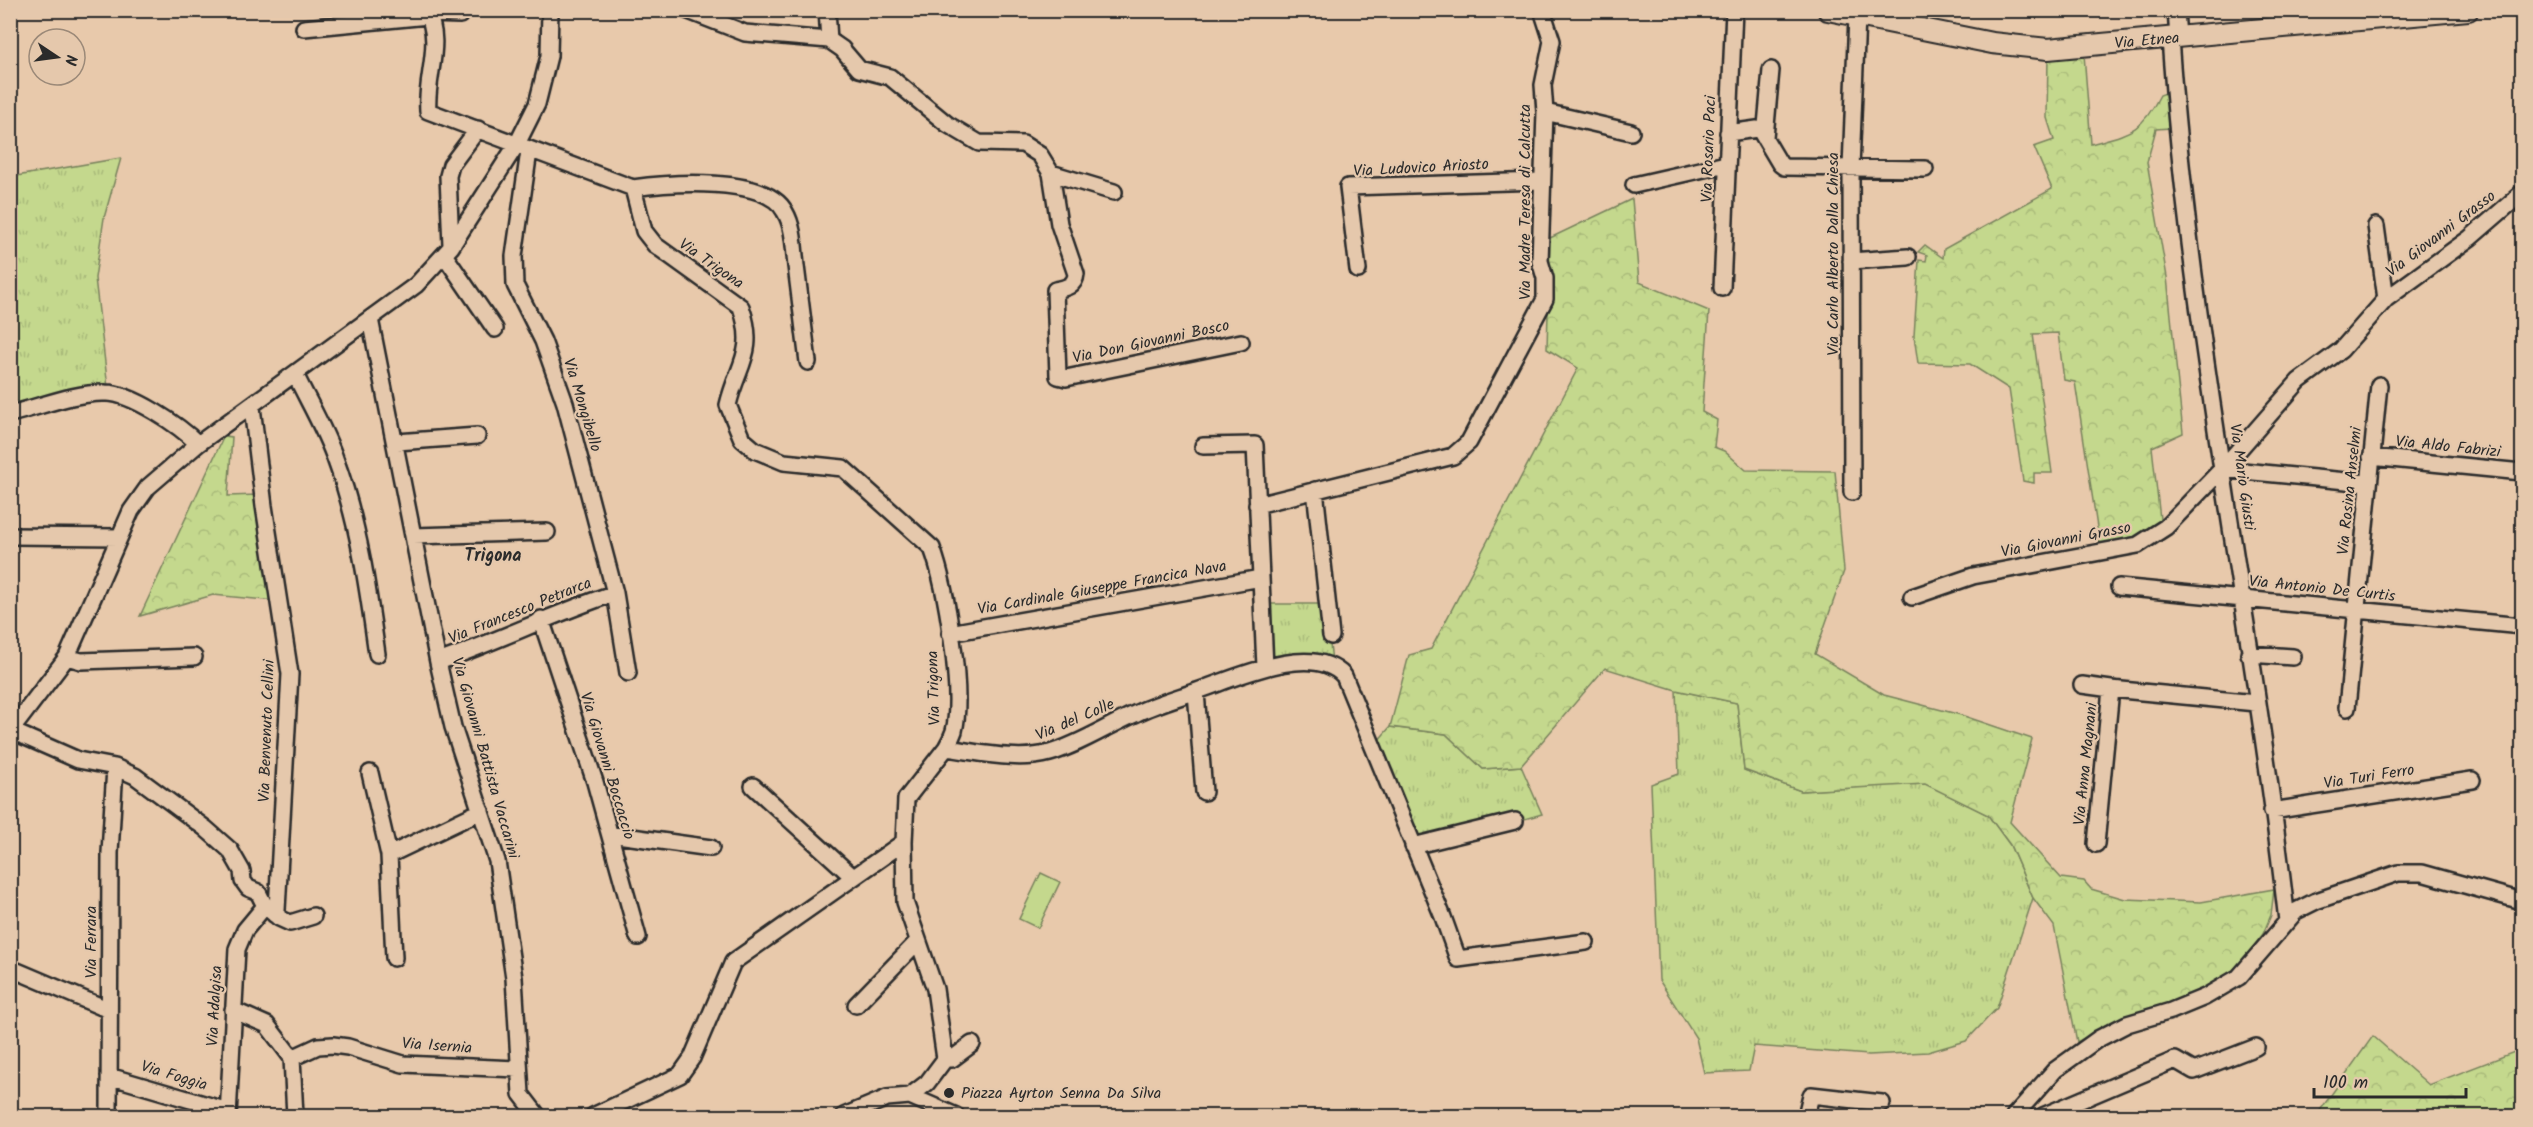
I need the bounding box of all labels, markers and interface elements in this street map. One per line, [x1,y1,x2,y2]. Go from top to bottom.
street label: Via Etnea [2114,26,2180,56]
north arrow [27,27,87,87]
text: N [57,52,83,68]
street label: Via Rosario Paci [1695,94,1723,203]
street label: Via Madre Teresa di Calcutta [1513,104,1538,300]
street label: Via Ludovico Ariosto [1353,152,1489,184]
street label: Via Carlo Alberto Dalla Chiesa [1821,152,1846,356]
street label: Via Giovanni Grasso [2381,184,2501,284]
street label: Via Trigona [673,232,749,296]
street label: Via Don Giovanni Bosco [1070,313,1232,371]
street label: Via Mongibello [556,355,608,455]
street label: Via Mario Giusti [2222,422,2262,533]
street label: Via Rosina Anselmi [2331,425,2369,556]
street label: Via Aldo Fabrizi [2394,429,2503,465]
street label: Via Giovanni Grasso [1999,515,2133,565]
district label: Trigona [464,542,522,571]
street label: Via Cardinale Giuseppe Francica Nava [976,554,1228,622]
street label: Via Antonio De Curtis [2247,569,2397,609]
street label: Via Francesco Petrarca [445,571,595,651]
street label: Via Trigona [920,650,948,726]
street label: Via Giovanni Battista Vaccarini [444,654,526,863]
street label: Via Benvenuto Cellini [252,658,282,803]
street label: Via Giovanni Boccaccio [573,689,641,843]
street label: Via del Colle [1032,692,1118,748]
street label: Via Anna Magnani [2067,700,2105,826]
street label: Via Turi Ferro [2322,758,2416,796]
street label: Via Ferrara [79,906,104,978]
street label: Via Adalgisa [200,965,230,1047]
street label: Via Isernia [401,1031,473,1061]
street label: Via Foggia [138,1054,210,1098]
scale bar [2314,1061,2466,1099]
text: 100 m [2323,1069,2368,1098]
place label: Piazza Ayrton Senna Da Silva [961,1081,1161,1106]
marker: Piazza Ayrton Senna Da Silva [942,1086,956,1100]

